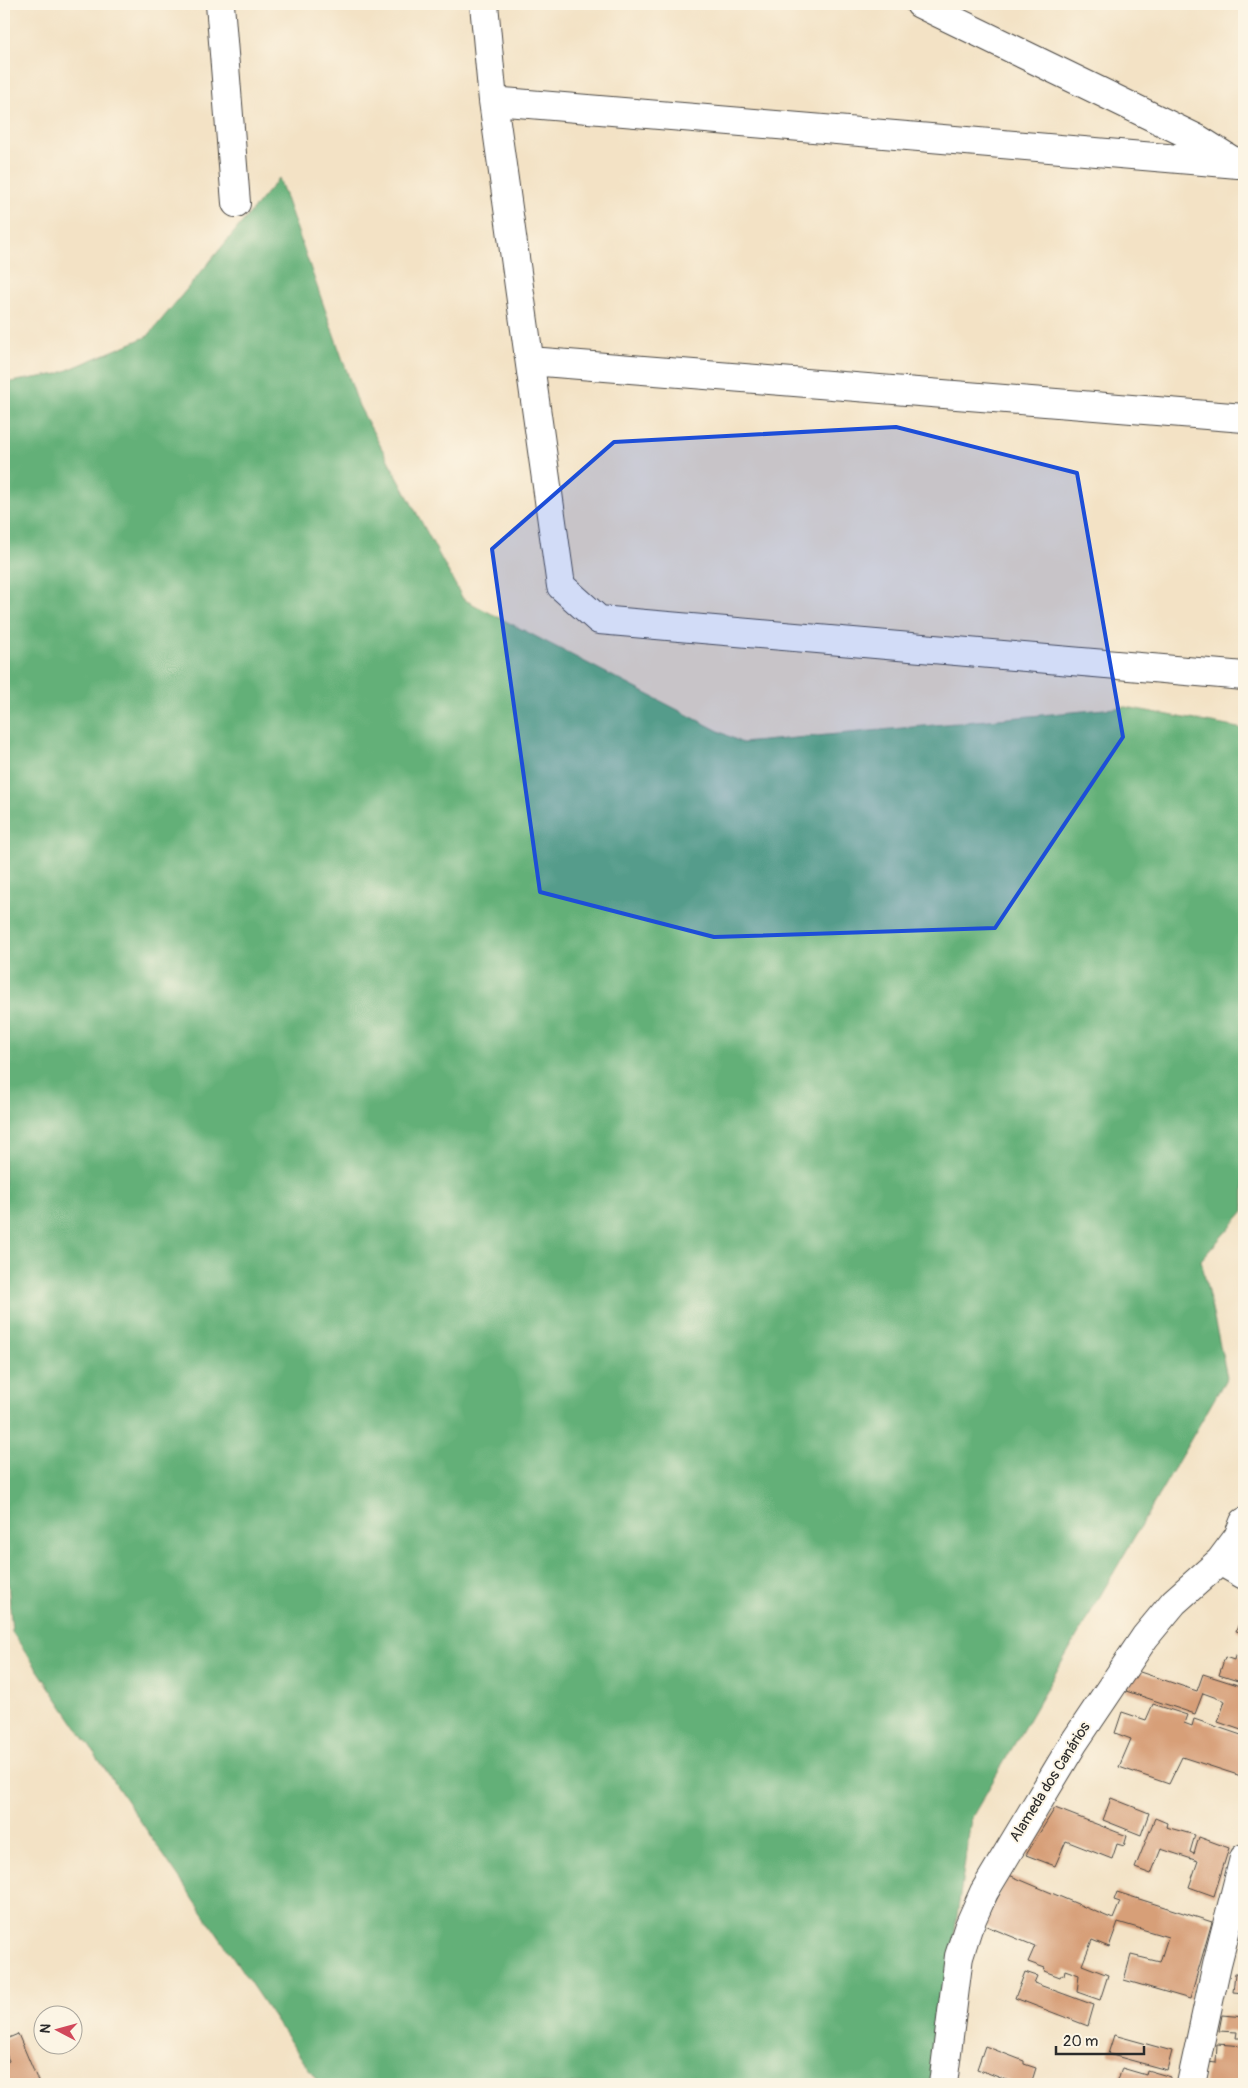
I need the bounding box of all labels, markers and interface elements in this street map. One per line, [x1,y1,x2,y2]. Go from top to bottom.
street label: Alameda dos Canários [1005,1718,1095,1845]
north arrow [32,2006,82,2056]
text: N [37,2023,55,2034]
scale bar [1056,2023,1143,2055]
text: 20 m [1063,2032,1098,2051]

